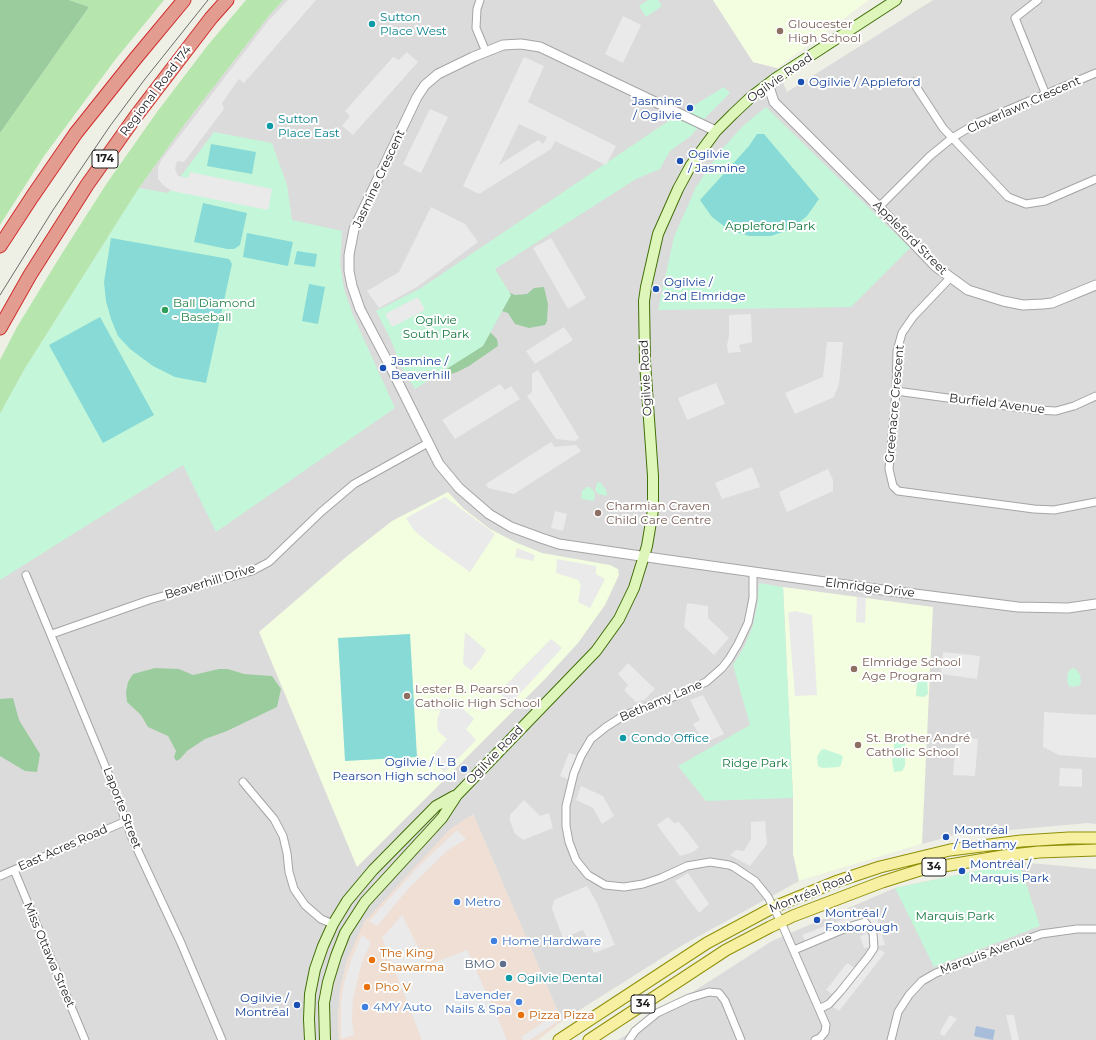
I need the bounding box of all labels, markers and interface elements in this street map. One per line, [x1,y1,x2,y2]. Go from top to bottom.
place label: Sutton Place West [380,10,447,38]
place label: Gloucester High School [788,17,861,45]
marker: Sutton Place West [367,19,377,29]
marker: Gloucester High School [775,26,785,36]
street label: Regional Road 174 [117,43,195,139]
street label: Ogilvie Road [745,50,815,106]
street label: Cloverlawn Crescent [965,74,1083,136]
place label: Ogilvie / Appleford [809,75,921,89]
marker: Ogilvie / Appleford [796,77,806,87]
place label: Jasmine / Ogilvie [632,94,682,122]
marker: Jasmine / Ogilvie [685,103,695,113]
place label: Sutton Place East [278,112,340,140]
marker: Sutton Place East [265,121,275,131]
street label: Jasmine Crescent [350,128,408,230]
place label: Ogilvie / Jasmine [688,147,745,175]
road number: 174 [92,150,118,168]
marker: Ogilvie / Jasmine [675,156,685,166]
street label: Appleford Street [870,198,950,278]
park label: Appleford Park [725,219,815,233]
place label: Ogilvie / 2nd Elmridge [664,275,746,303]
marker: Ogilvie / 2nd Elmridge [651,284,661,294]
place label: Ball Diamond - Baseball [173,296,255,324]
marker: Ball Diamond - Baseball [160,305,170,315]
park label: Ogilvie South Park [403,313,469,341]
street label: Ogilvie Road [637,340,655,416]
street label: Greenacre Crescent [883,344,907,464]
place label: Jasmine / Beaverhill [391,354,450,382]
marker: Jasmine / Beaverhill [378,363,388,373]
street label: Burfield Avenue [948,391,1046,417]
place label: Charmian Craven Child Care Centre [606,499,711,527]
marker: Charmian Craven Child Care Centre [593,508,603,518]
street label: Beaverhill Drive [163,561,257,603]
street label: Elmridge Drive [824,575,916,601]
place label: Elmridge School Age Program [862,655,961,683]
marker: Elmridge School Age Program [849,664,859,674]
street label: Bethamy Lane [618,677,704,725]
place label: Lester B. Pearson Catholic High School [415,682,540,710]
marker: Lester B. Pearson Catholic High School [402,691,412,701]
street label: Ogilvie Road [463,723,527,787]
place label: Condo Office [631,731,709,745]
place label: St. Brother André Catholic School [866,731,970,759]
marker: Condo Office [618,733,628,743]
marker: St. Brother André Catholic School [853,740,863,750]
place label: Ogilvie / L B Pearson High school [333,755,456,783]
park label: Ridge Park [722,756,788,770]
marker: Ogilvie / L B Pearson High school [459,764,469,774]
street label: Laporte Street [100,765,144,851]
street label: East Acres Road [16,822,110,874]
place label: Montréal / Bethamy [954,823,1017,851]
marker: Montréal / Bethamy [941,832,951,842]
place label: Montréal / Marquis Park [970,857,1049,885]
road number: 34 [922,858,946,876]
marker: Montréal / Marquis Park [957,866,967,876]
street label: Montréal Road [767,870,855,916]
place label: Metro [465,895,501,909]
marker: Metro [452,897,462,907]
street label: Miss Ottawa Street [20,900,78,1010]
place label: Montréal / Foxborough [825,906,898,934]
park label: Marquis Park [915,909,995,923]
marker: Montréal / Foxborough [812,915,822,925]
street label: Marquis Avenue [938,931,1034,977]
place label: Home Hardware [502,934,601,948]
marker: Home Hardware [489,936,499,946]
place label: The King Shawarma [380,946,444,974]
marker: The King Shawarma [367,955,377,965]
place label: BMO [464,957,495,971]
marker: BMO [498,959,508,969]
place label: Ogilvie Dental [517,971,602,985]
marker: Ogilvie Dental [504,973,514,983]
place label: Pho V [375,980,411,994]
marker: Pho V [362,982,372,992]
place label: Lavender Nails & Spa [445,988,511,1016]
place label: Ogilvie / Montréal [235,991,289,1019]
road number: 34 [631,995,655,1013]
marker: Lavender Nails & Spa [514,997,524,1007]
marker: Ogilvie / Montréal [292,1000,302,1010]
place label: 4MY Auto [373,1000,432,1014]
marker: 4MY Auto [360,1002,370,1012]
place label: Pizza Pizza [529,1008,595,1022]
marker: Pizza Pizza [516,1010,526,1020]

